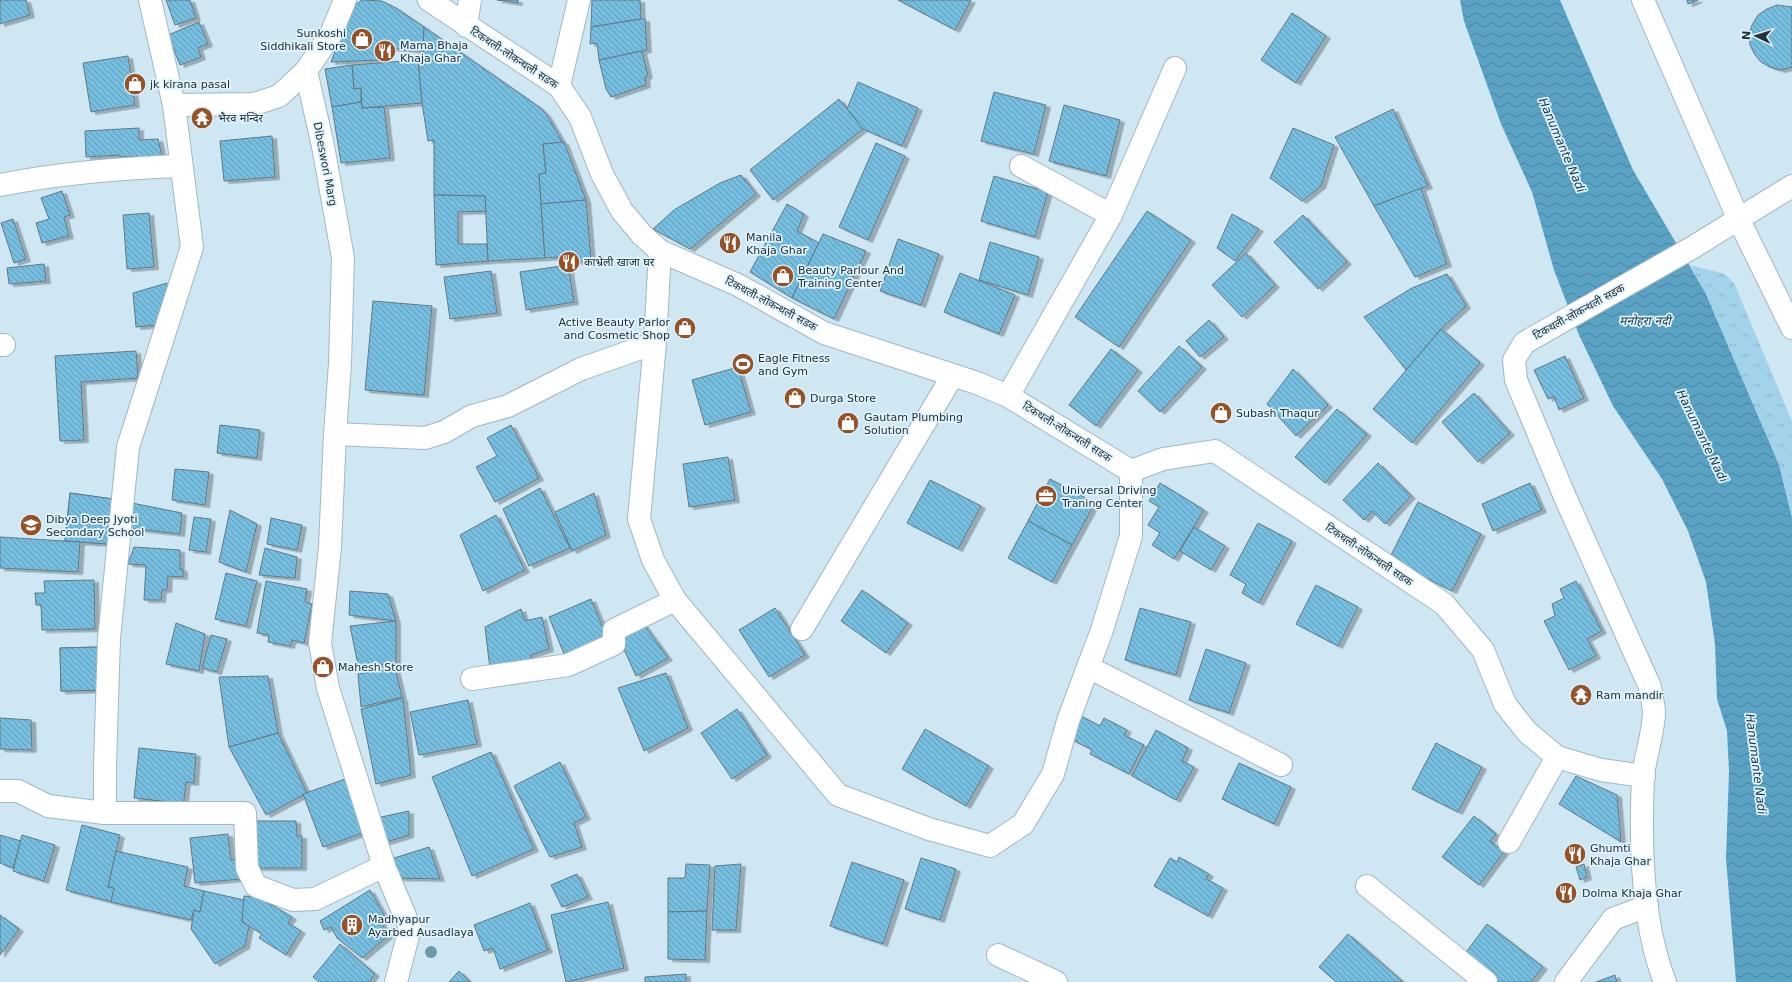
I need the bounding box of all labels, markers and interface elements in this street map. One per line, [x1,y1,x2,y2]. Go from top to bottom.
north arrow [1736,16,1776,56]
street label: टिकथली-लोकन्थली सडक [467,25,561,92]
shop icon: Sunkoshi Siddhikali Store [349,26,375,52]
place label: Sunkoshi Siddhikali Store [260,27,346,53]
text: N [1740,30,1753,40]
restaurant icon: Mama Bhaja Khaja Ghar [372,38,398,64]
place label: Mama Bhaja Khaja Ghar [400,39,468,65]
shop icon: jk kirana pasal [122,71,148,97]
place label: jk kirana pasal [149,78,230,91]
water label: Hanumante Nadi [1536,96,1589,195]
temple icon: भैरव मन्दिर [189,105,215,131]
place label: भैरव मन्दिर [218,112,264,125]
street label: Dibeswori Marg [310,121,340,207]
restaurant icon: Manila Khaja Ghar [717,230,743,256]
place label: Manila Khaja Ghar [746,231,807,257]
restaurant icon: काभ्रेली खाजा घर [556,249,582,275]
place label: काभ्रेली खाजा घर [584,256,655,269]
shop icon: Beauty Parlour And Training Center [770,263,796,289]
place label: Beauty Parlour And Training Center [797,264,904,290]
street label: टिकथली-लोकन्थली सडक [723,274,820,334]
street label: टिकथली-लोकन्थली सडक [1531,281,1627,343]
water label: मनोहरा नदी [1619,314,1674,328]
shop icon: Active Beauty Parlor and Cosmetic Shop [672,315,698,341]
place label: Active Beauty Parlor and Cosmetic Shop [558,316,670,342]
sports icon: Eagle Fitness and Gym [730,351,756,377]
place label: Eagle Fitness and Gym [758,352,830,378]
shop icon: Durga Store [782,385,808,411]
water label: Hanumante Nadi [1673,387,1731,485]
place label: Durga Store [810,392,876,405]
street label: टिकथली-लोकन्थली सडक [1020,399,1114,465]
shop icon: Subash Thaqur [1208,400,1234,426]
place label: Subash Thaqur [1236,407,1319,420]
shop icon: Gautam Plumbing Solution [835,410,861,436]
place label: Gautam Plumbing Solution [864,411,963,437]
office icon: Universal Driving Traning Center [1033,483,1059,509]
place label: Universal Driving Traning Center [1061,484,1156,510]
school or university icon: Dibya Deep Jyoti Secondary School [18,512,44,538]
place label: Dibya Deep Jyoti Secondary School [46,513,144,539]
street label: टिकथली-लोकन्थली सडक [1323,521,1416,589]
shop icon: Mahesh Store [310,654,336,680]
place label: Mahesh Store [338,661,413,674]
temple icon: Ram mandir [1568,682,1594,708]
place label: Ram mandir [1596,689,1664,702]
water label: Hanumante Nadi [1743,713,1769,816]
restaurant icon: Ghumti Khaja Ghar [1562,841,1588,867]
place label: Ghumti Khaja Ghar [1590,842,1651,868]
restaurant icon: Dolma Khaja Ghar [1553,880,1579,906]
place label: Dolma Khaja Ghar [1582,887,1683,900]
building icon: Madhyapur Ayarbed Ausadlaya [339,912,365,938]
place label: Madhyapur Ayarbed Ausadlaya [368,913,474,939]

